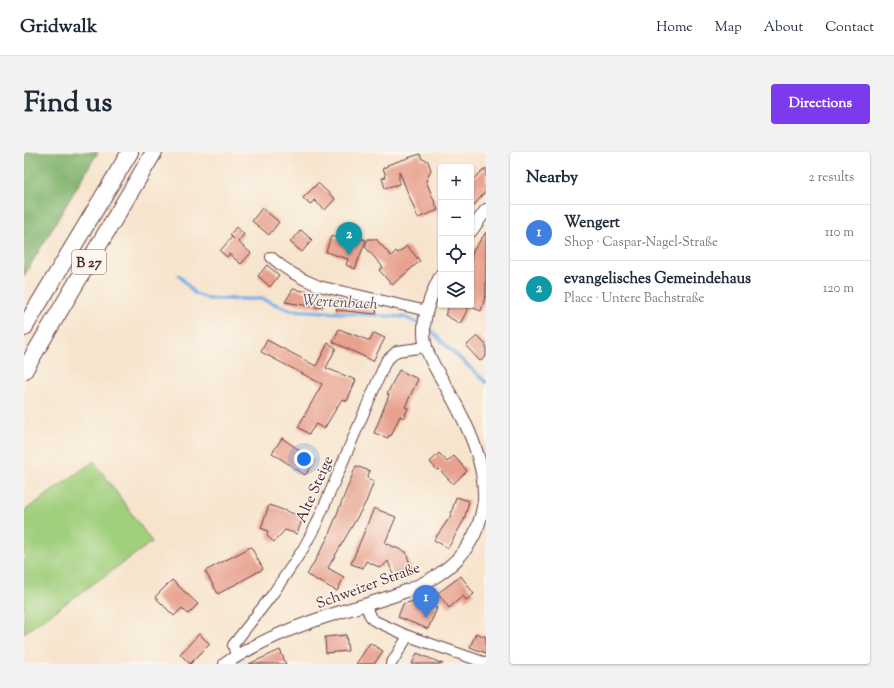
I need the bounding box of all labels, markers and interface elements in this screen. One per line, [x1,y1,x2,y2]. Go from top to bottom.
text: Gridwalk [20,14,97,41]
text: Home [656,18,693,38]
text: Map [715,18,742,38]
text: About [764,18,803,38]
text: Contact [825,18,874,38]
text: Find us [24,84,112,124]
button: Directions [771,84,870,124]
map controls [438,164,474,308]
button: + [438,164,474,200]
text: Nearby [526,166,578,190]
text: 2 results [809,169,854,187]
button: − [438,200,474,236]
text: Wengert [564,213,620,234]
pin: 2 [336,222,362,255]
text: 1 [537,224,541,242]
text: 110 m [825,224,854,242]
text: Shop · Caspar-Nagel-Straße [564,234,718,252]
button: locate [438,236,474,272]
road number: B 27 [72,250,106,274]
text: evangelisches Gemeindehaus [564,269,751,290]
button: layers [438,272,474,308]
text: 2 [536,280,542,298]
text: 120 m [823,280,854,298]
water label: Wertenbach [301,290,379,317]
text: Place · Untere Bachstraße [564,290,705,308]
your location [294,449,314,469]
street label: Alte Steige [291,453,339,526]
street label: Schweizer Straße [314,558,423,615]
pin: 1 [413,585,439,618]

